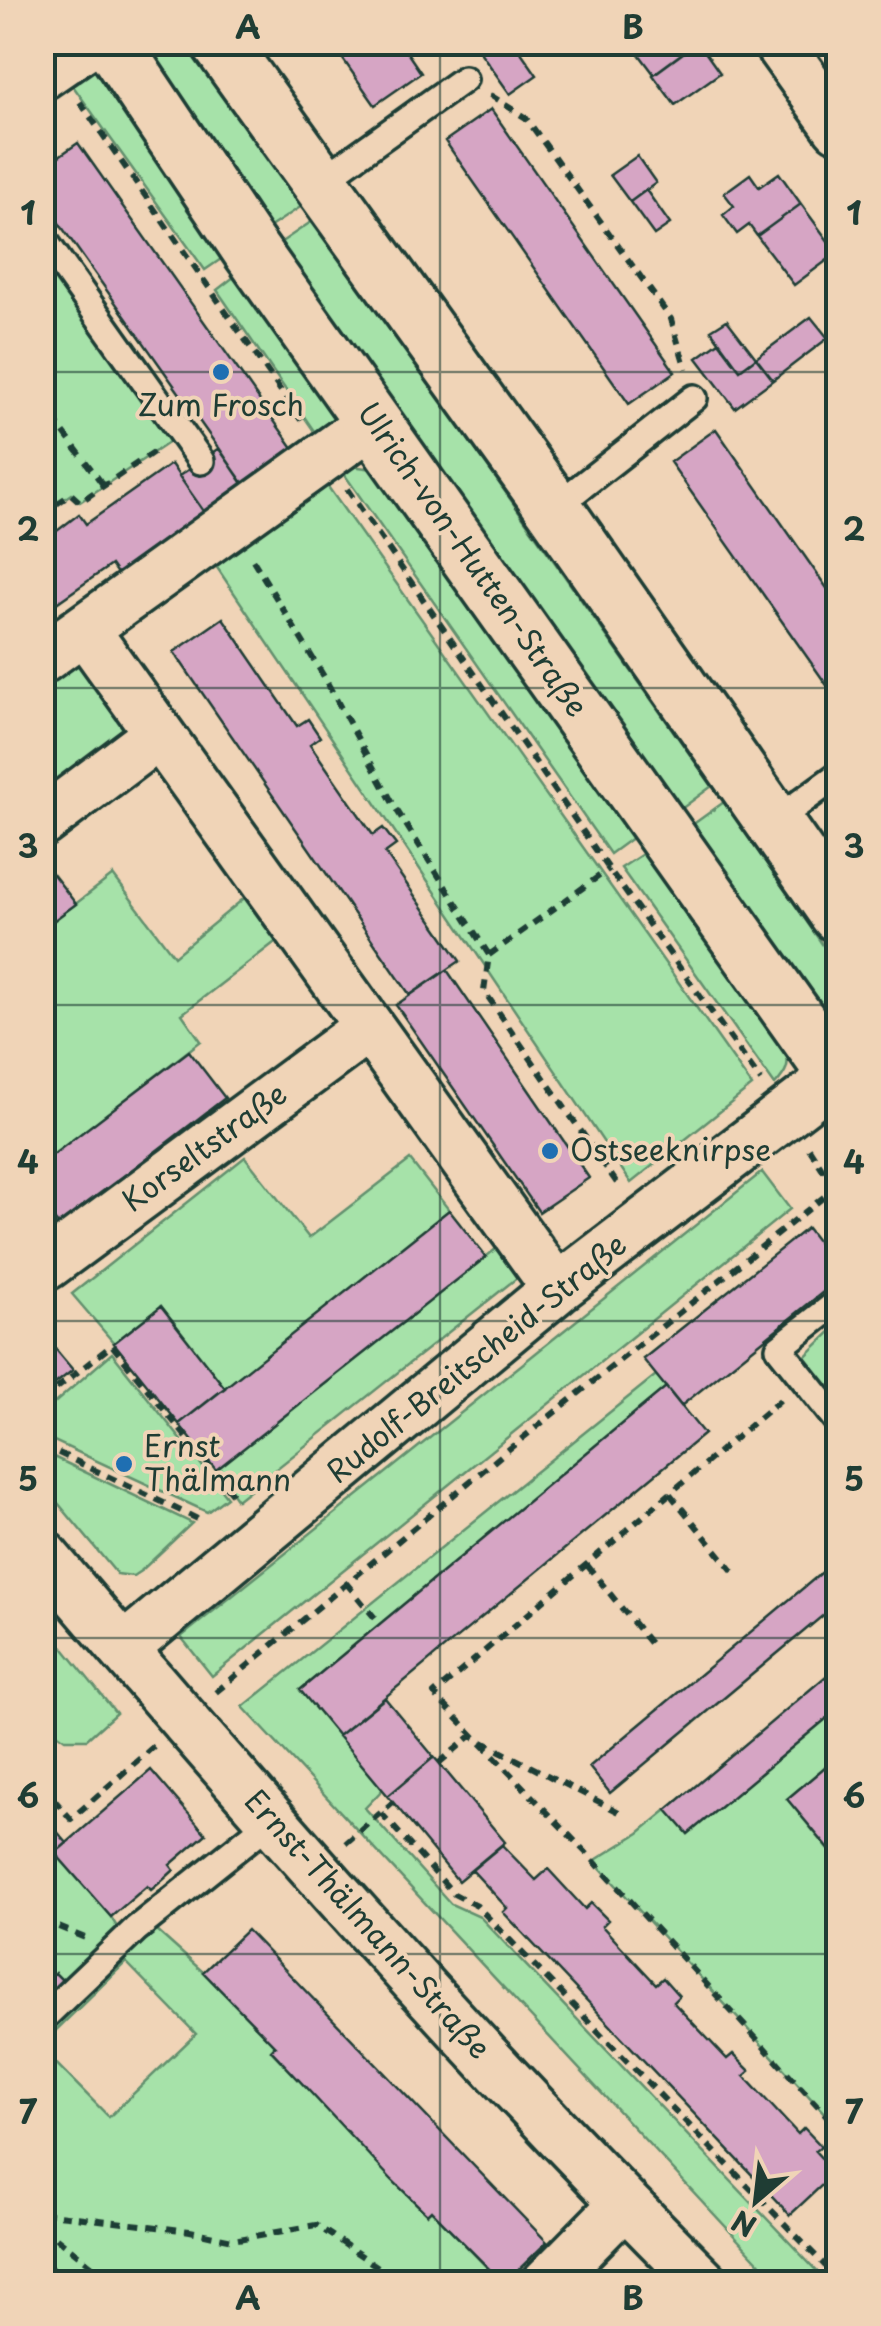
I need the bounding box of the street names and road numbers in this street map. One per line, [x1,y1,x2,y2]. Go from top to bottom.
street label: Ulrich-von-Hutten-Straße [348,392,600,725]
street label: Korseltstraße [112,1071,295,1221]
street label: Rudolf-Breitscheid-Straße [316,1222,635,1492]
street label: Ernst-Thälmann-Straße [235,1779,502,2068]

